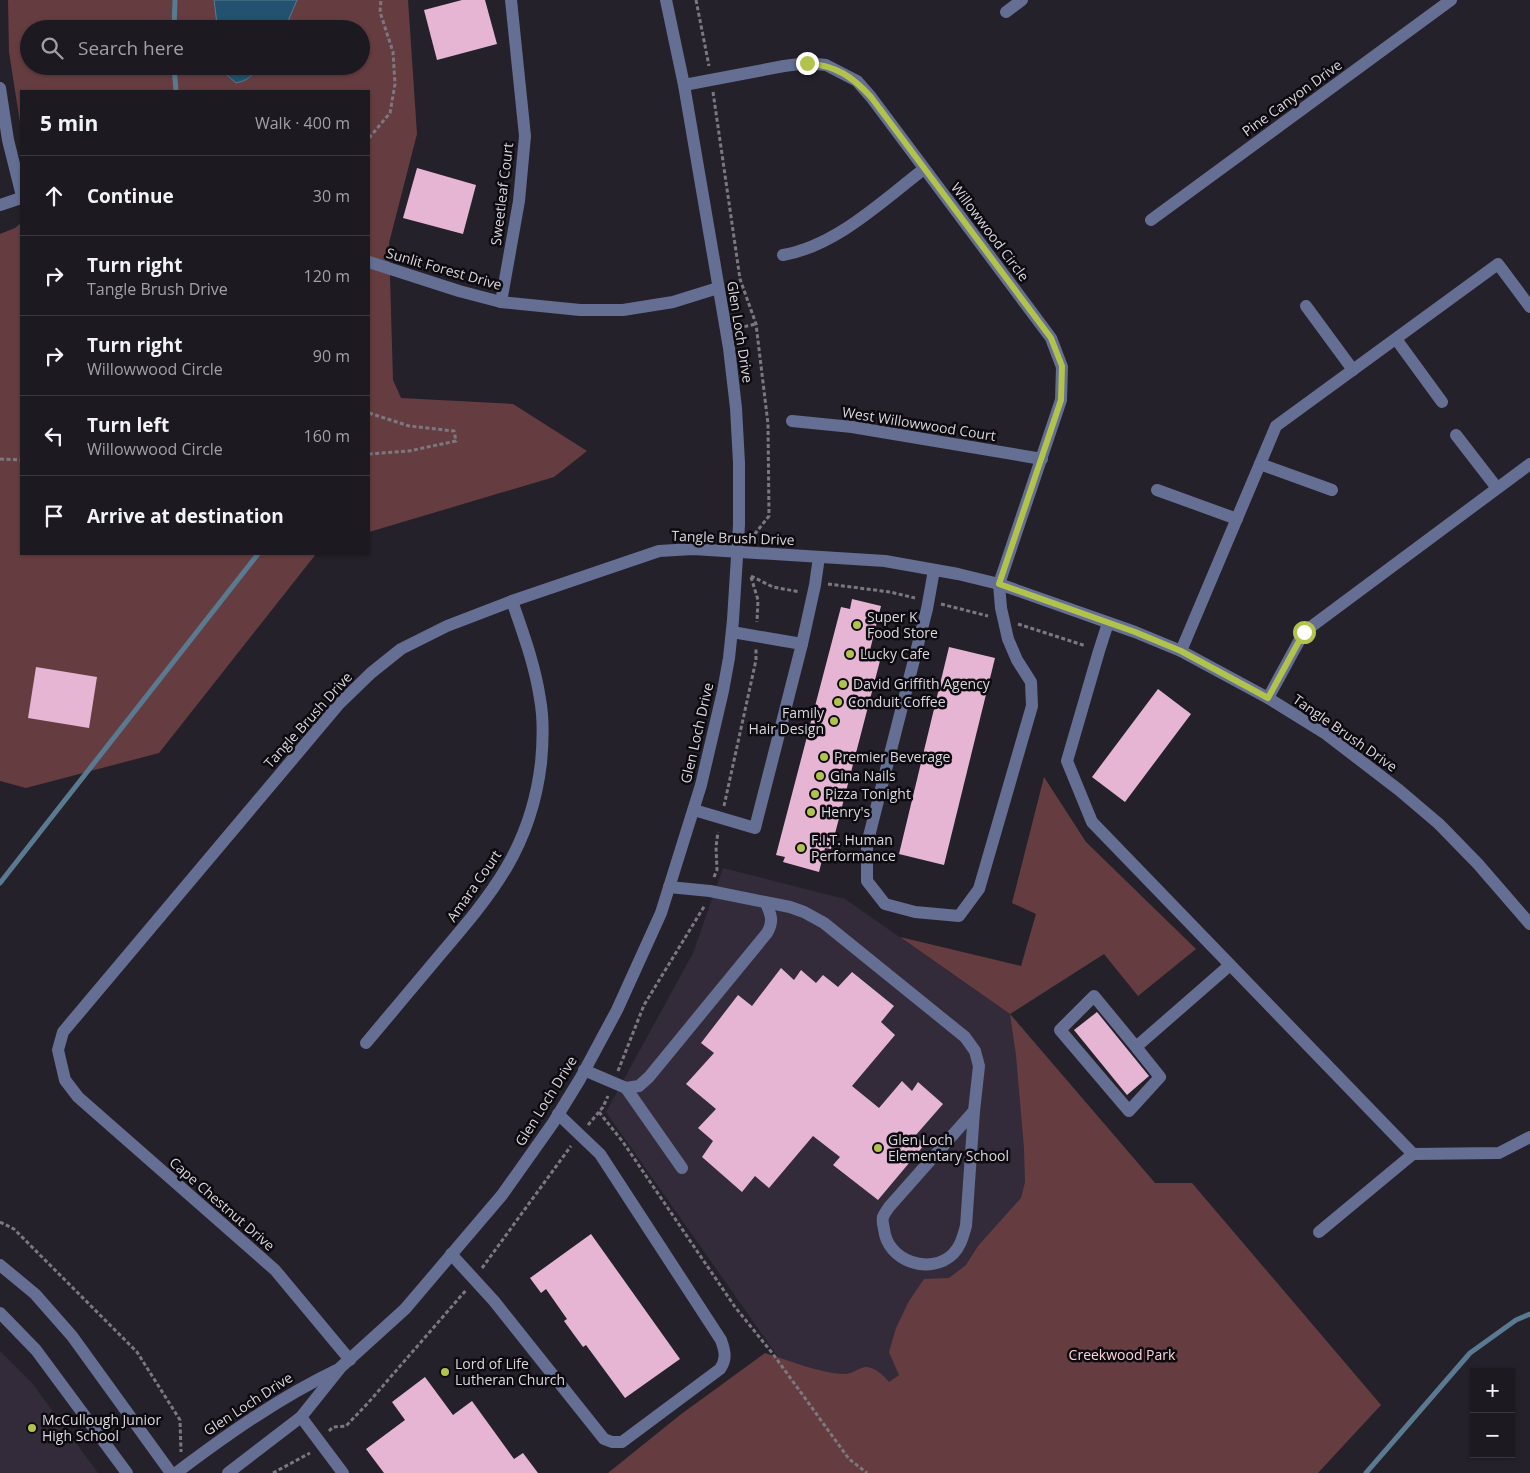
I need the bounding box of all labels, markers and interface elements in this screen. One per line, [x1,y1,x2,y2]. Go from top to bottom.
search box [20,20,370,75]
icon: search [38,34,66,62]
text: Search here [78,35,184,61]
route end [796,52,819,75]
street label: Pine Canyon Drive [1238,55,1346,140]
text: 5 min [40,109,98,137]
text: Walk · 400 m [255,112,350,134]
street label: Sweetleaf Court [486,142,517,246]
street label: Willowwood Circle [947,179,1034,285]
icon: ahead [40,182,68,210]
text: Continue [87,183,174,209]
text: 30 m [313,185,350,207]
street label: Sunlit Forest Drive [384,243,504,294]
text: Turn right [87,252,182,278]
icon: right [40,262,68,290]
text: 120 m [304,265,350,287]
text: Tangle Brush Drive [87,278,228,300]
street label: Glen Loch Drive [723,280,758,384]
text: Turn right [87,332,182,358]
icon: right [40,342,68,370]
text: 90 m [313,345,350,367]
text: Willowwood Circle [87,358,223,380]
street label: West Willowwood Court [841,402,997,445]
text: Turn left [87,412,169,438]
icon: left [40,422,68,450]
text: 160 m [304,425,350,447]
text: Willowwood Circle [87,438,223,460]
icon: arrive [40,502,68,530]
text: Arrive at destination [87,503,284,529]
street label: Tangle Brush Drive [671,526,795,549]
place label: Super K Food Store [867,607,938,642]
marker: Super K Food Store [851,619,863,631]
route start [1293,621,1316,644]
place label: Lucky Cafe [860,644,930,663]
marker: Lucky Cafe [844,648,856,660]
street label: Tangle Brush Drive [259,667,356,772]
place label: David Griffith Agency [853,674,991,693]
marker: David Griffith Agency [837,678,849,690]
street label: Glen Loch Drive [676,681,717,785]
street label: Tangle Brush Drive [1289,689,1401,776]
place label: Conduit Coffee [848,692,946,711]
marker: Conduit Coffee [832,696,844,708]
place label: Family Hair Design [749,703,825,738]
marker: Family Hair Design [828,715,840,727]
place label: Premier Beverage [834,747,951,766]
marker: Premier Beverage [818,751,830,763]
place label: Gina Nails [830,766,896,785]
marker: Gina Nails [814,770,826,782]
place label: Pizza Tonight [825,784,911,803]
marker: Pizza Tonight [809,788,821,800]
place label: Henry's [821,802,871,821]
marker: Henry's [805,806,817,818]
place label: F.I.T. Human Performance [811,830,896,865]
marker: F.I.T. Human Performance [795,842,807,854]
street label: Amara Court [442,846,505,925]
street label: Glen Loch Drive [510,1052,581,1149]
place label: Glen Loch Elementary School [888,1130,1009,1165]
marker: Glen Loch Elementary School [872,1142,884,1154]
street label: Cape Chestnut Drive [166,1153,279,1255]
park label: Creekwood Park [1069,1345,1176,1364]
place label: Lord of Life Lutheran Church [455,1354,565,1389]
marker: Lord of Life Lutheran Church [439,1366,451,1378]
street label: Glen Loch Drive [199,1368,296,1440]
map controls [1470,1368,1515,1458]
button: + [1470,1368,1515,1413]
place label: McCullough Junior High School [42,1410,161,1445]
button: − [1470,1413,1515,1458]
marker: McCullough Junior High School [26,1422,38,1434]

